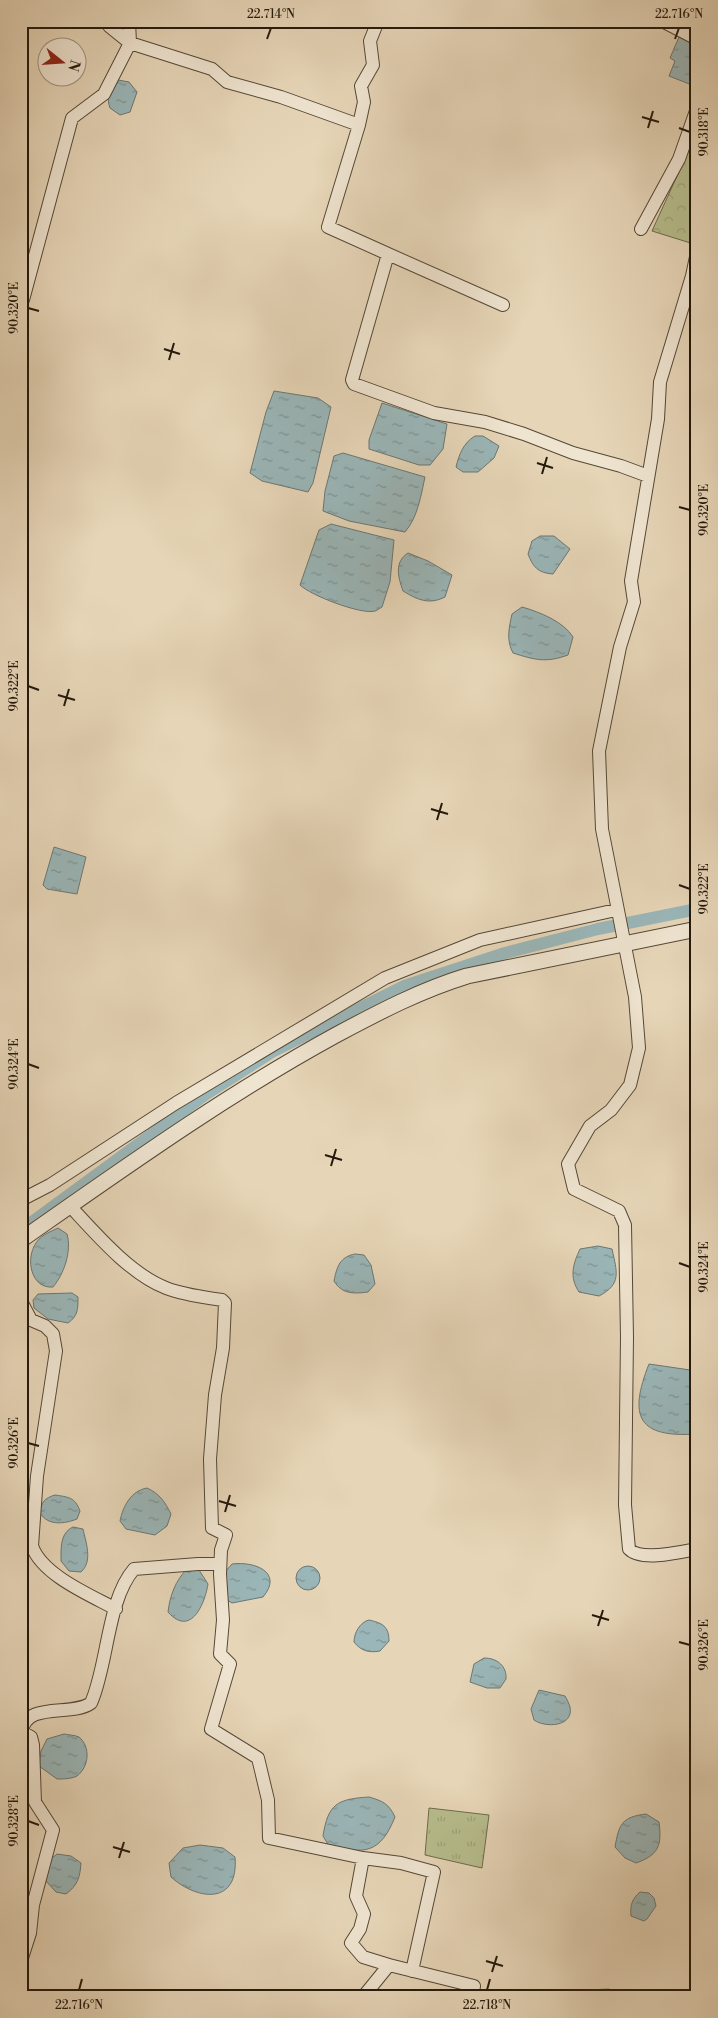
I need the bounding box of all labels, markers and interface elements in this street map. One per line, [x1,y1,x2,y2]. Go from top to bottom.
text: 22.714°N [247,7,295,22]
text: 22.716°N [655,7,703,22]
north arrow [38,38,88,88]
text: N [63,58,84,73]
text: 90.318°E [697,107,712,157]
text: 90.320°E [7,282,22,334]
text: 90.320°E [697,484,712,536]
text: 90.322°E [7,661,22,711]
text: 90.322°E [697,864,712,914]
text: 90.324°E [7,1038,22,1090]
text: 90.324°E [697,1241,712,1293]
text: 90.326°E [7,1417,22,1469]
text: 90.326°E [697,1619,712,1671]
text: 90.328°E [7,1795,22,1847]
text: 22.716°N [55,1998,103,2013]
text: 22.718°N [463,1998,511,2013]

